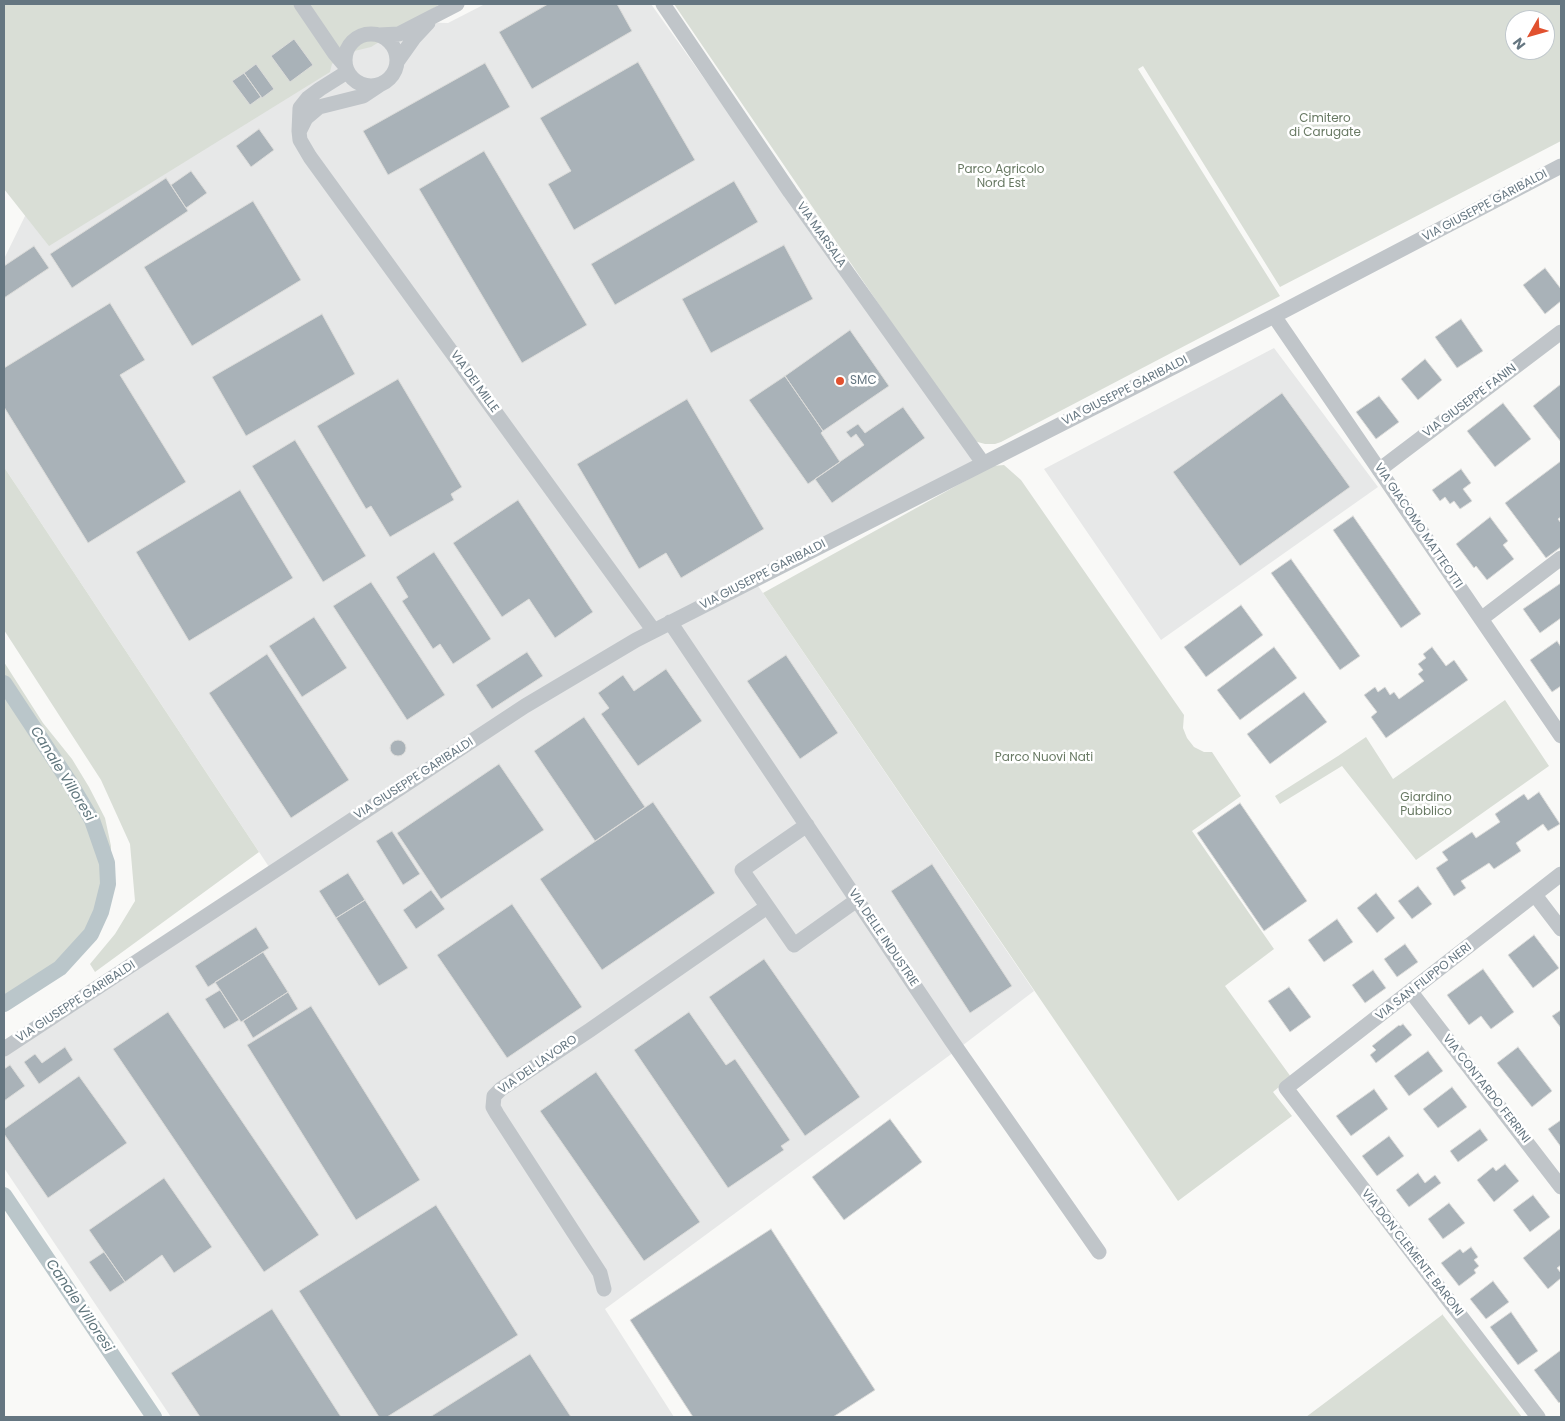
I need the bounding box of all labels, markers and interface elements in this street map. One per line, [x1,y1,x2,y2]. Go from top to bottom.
north arrow [1505,10,1555,60]
text: N [1508,33,1530,54]
park label: Cimitero di Carugate [1289,112,1361,140]
park label: Parco Agricolo Nord Est [958,163,1044,191]
street label: VIA GIUSEPPE GARIBALDI [1420,167,1550,245]
street label: VIA MARSALA [793,200,849,270]
street label: VIA DEI MILLE [447,348,501,416]
street label: VIA GIUSEPPE GARIBALDI [1060,353,1190,429]
street label: VIA GIUSEPPE FANIN [1420,361,1520,441]
place label: SMC [850,374,877,388]
marker: SMC [834,375,846,387]
street label: VIA GIACOMO MATTEOTTI [1371,461,1465,591]
street label: VIA GIUSEPPE GARIBALDI [698,537,828,613]
water label: Canale Villoresi [26,724,98,824]
street label: VIA GIUSEPPE GARIBALDI [352,735,476,823]
park label: Parco Nuovi Nati [995,751,1093,765]
park label: Giardino Pubblico [1400,791,1452,819]
street label: VIA DELLE INDUSTRIE [845,886,921,990]
street label: VIA SAN FILIPPO NERI [1373,940,1475,1024]
street label: VIA GIUSEPPE GARIBALDI [14,958,138,1046]
street label: VIA DEL LAVORO [496,1032,580,1098]
street label: VIA CONTARDO FERRINI [1439,1032,1533,1146]
street label: VIA DON CLEMENTE BARONI [1358,1187,1466,1319]
water label: Canale Villoresi [42,1256,116,1356]

